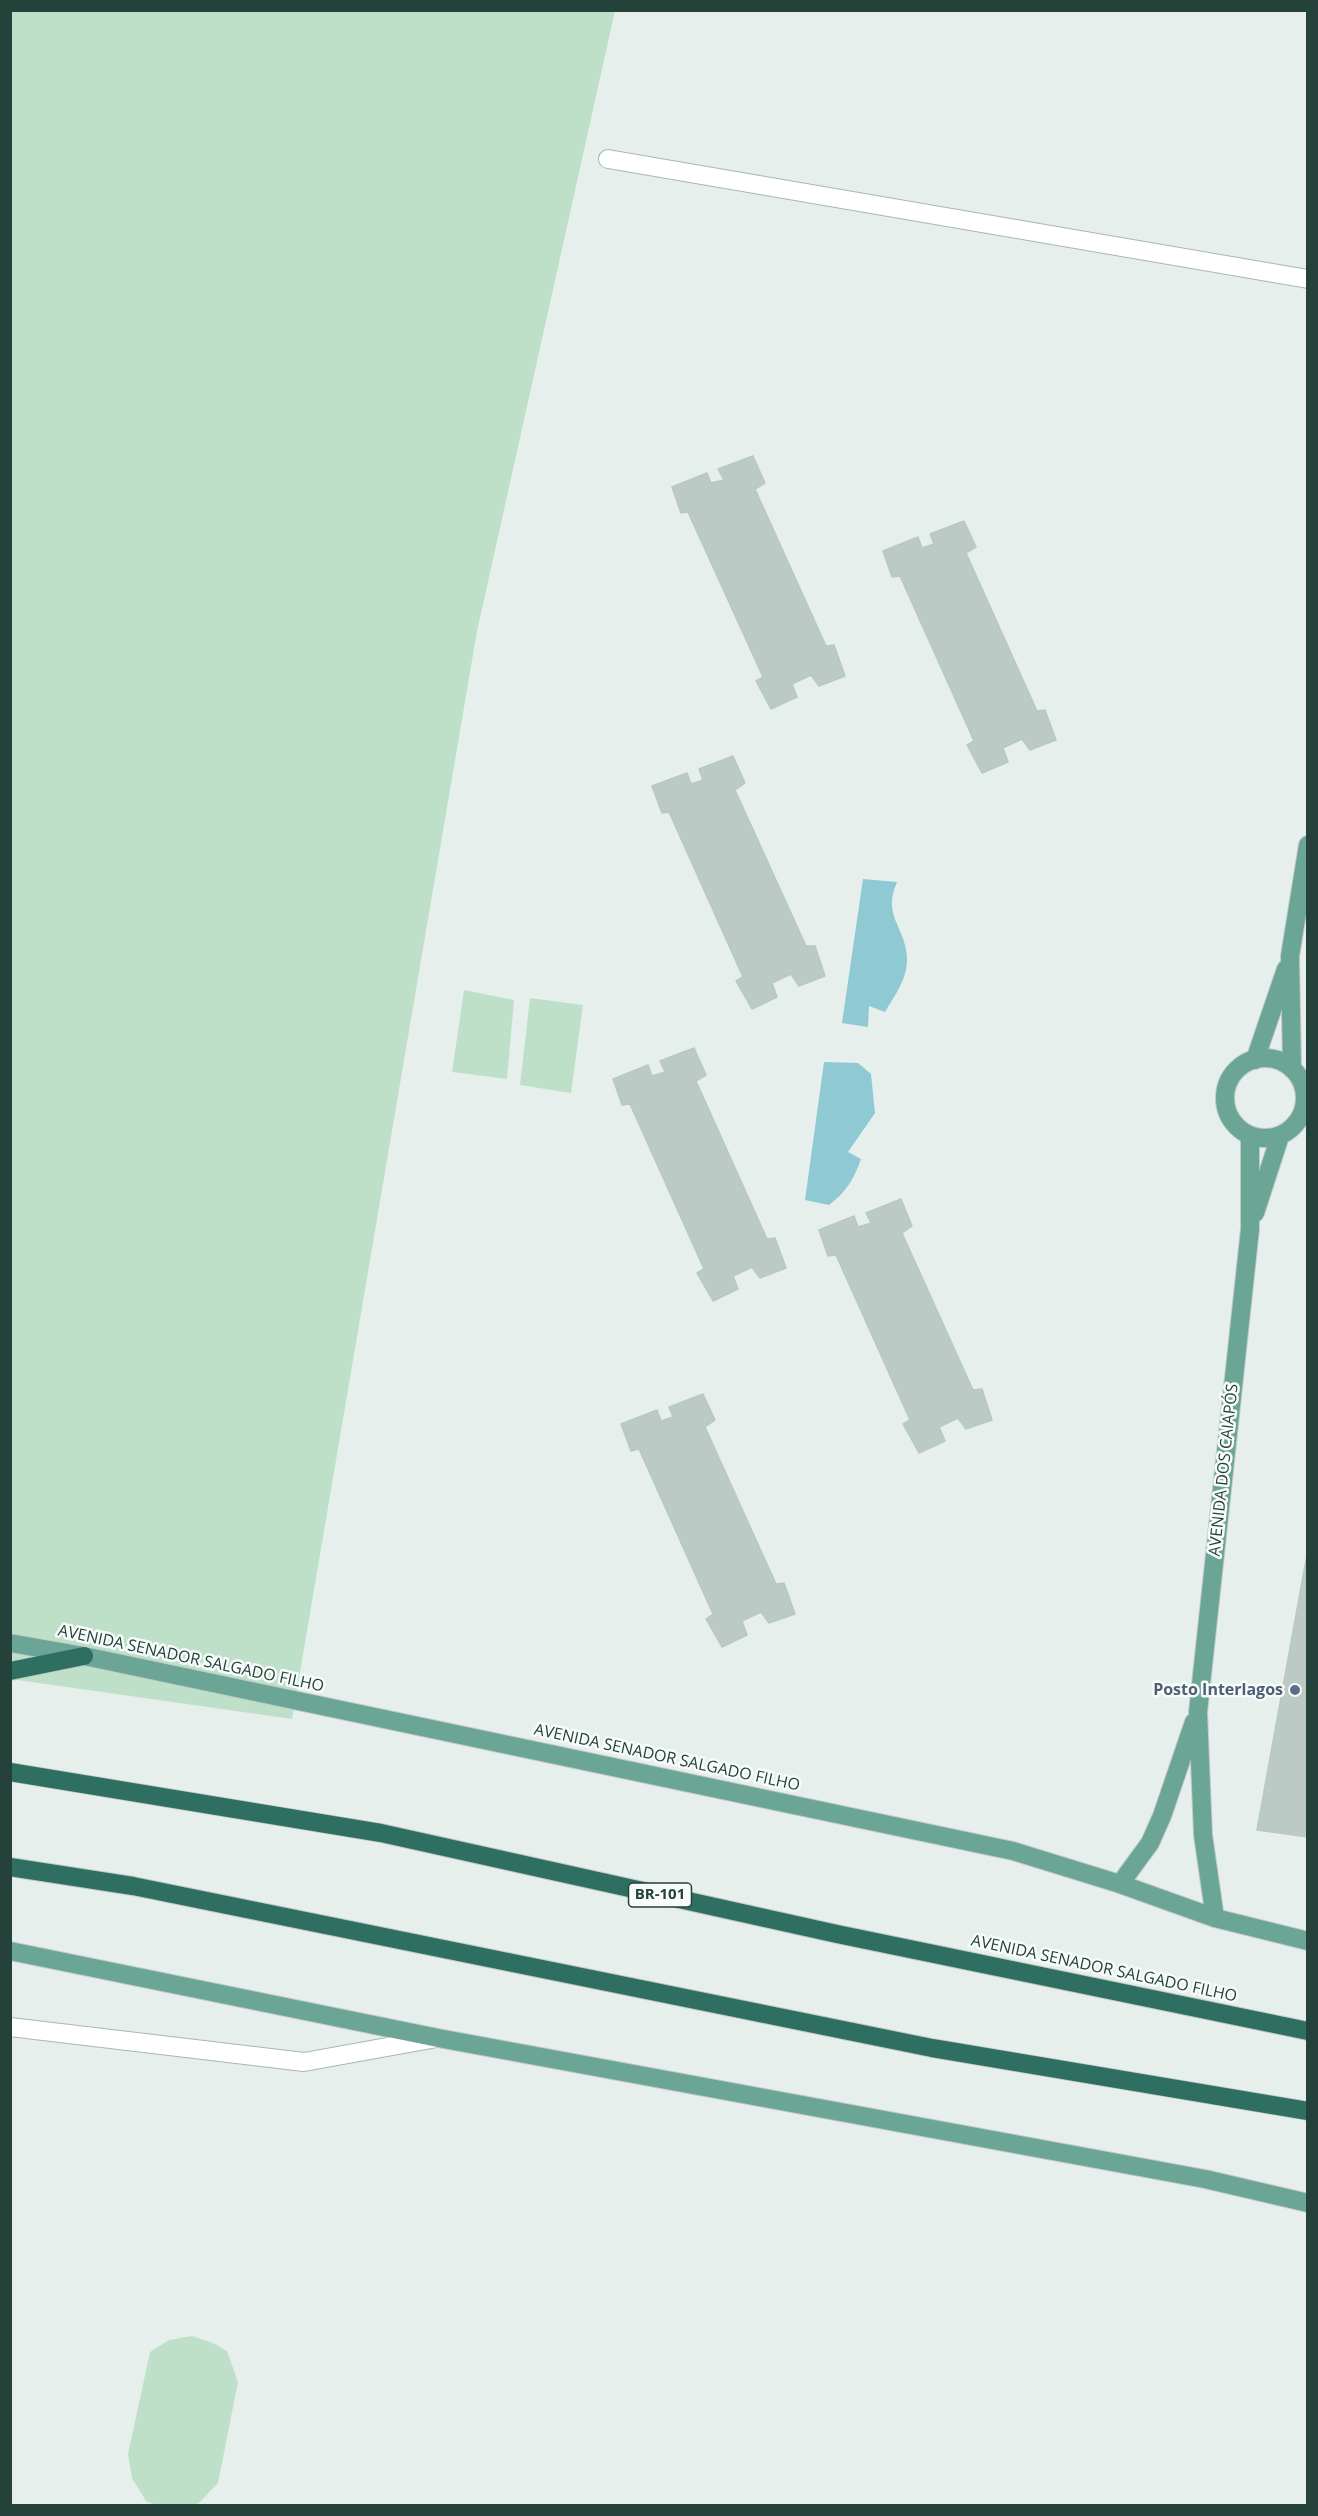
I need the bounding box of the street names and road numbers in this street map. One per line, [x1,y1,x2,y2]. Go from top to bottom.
street label: AVENIDA DOS CAIAPÓS [1205,1383,1243,1557]
street label: AVENIDA SENADOR SALGADO FILHO [56,1621,326,1697]
street label: AVENIDA SENADOR SALGADO FILHO [532,1720,802,1796]
road number: BR-101 [628,1883,692,1907]
street label: AVENIDA SENADOR SALGADO FILHO [969,1931,1239,2007]

